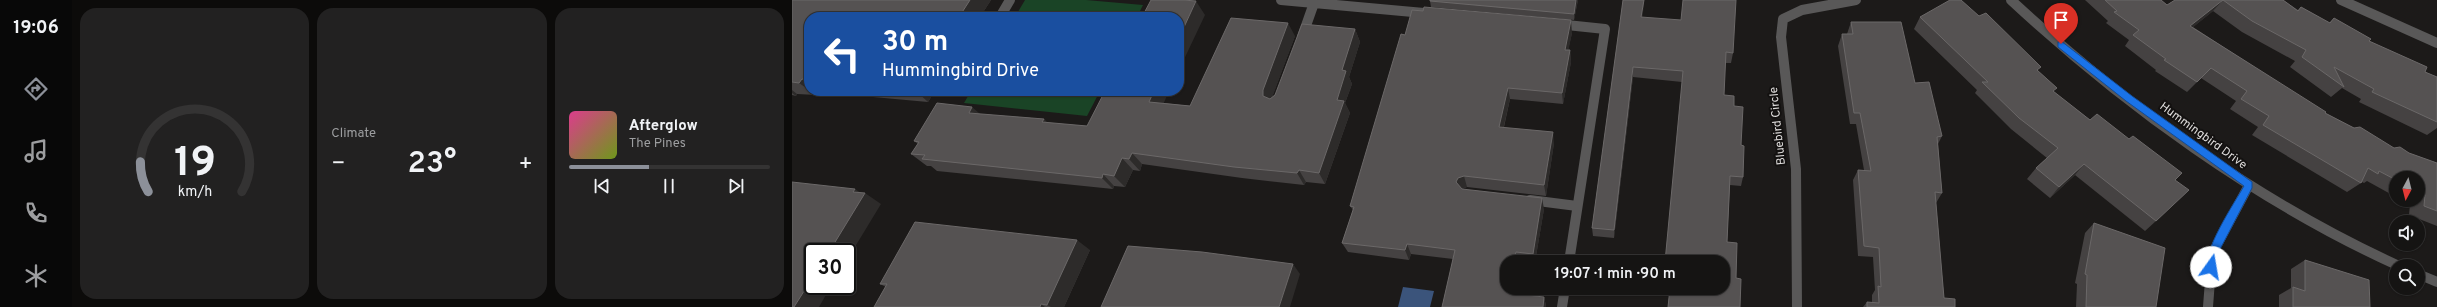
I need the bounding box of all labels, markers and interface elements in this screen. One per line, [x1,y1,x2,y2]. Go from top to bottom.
pin [2044,3,2078,44]
icon: arrive [2050,9,2072,31]
text: 19:06 [13,17,59,40]
text: 30 m [882,25,948,61]
icon: left [816,28,868,80]
text: Hummingbird Drive [882,60,1039,83]
icon: directions [22,75,50,103]
street label: Bluebird Circle [1766,86,1790,166]
street label: Hummingbird Drive [2156,99,2250,173]
text: Afterglow [629,117,698,136]
text: Climate [331,126,376,142]
text: The Pines [629,136,686,152]
icon: music [22,137,50,165]
text: 19 [174,137,216,190]
text: 23° [408,146,456,183]
text: − [331,151,346,178]
text: + [518,151,533,178]
north arrow [2389,171,2425,207]
map controls [2389,171,2425,295]
icon: previous [591,175,613,197]
icon: pause [658,175,680,197]
icon: next [725,175,747,197]
text: km/h [177,182,212,200]
icon: phone [22,199,50,227]
button: sound [2389,215,2425,251]
speed limit sign: 30 [804,243,856,295]
position arrow [2190,246,2232,288]
button: search [2389,259,2425,295]
icon: climate [22,262,50,290]
text: 19:07 · 1 min · 90 m [1554,265,1676,284]

